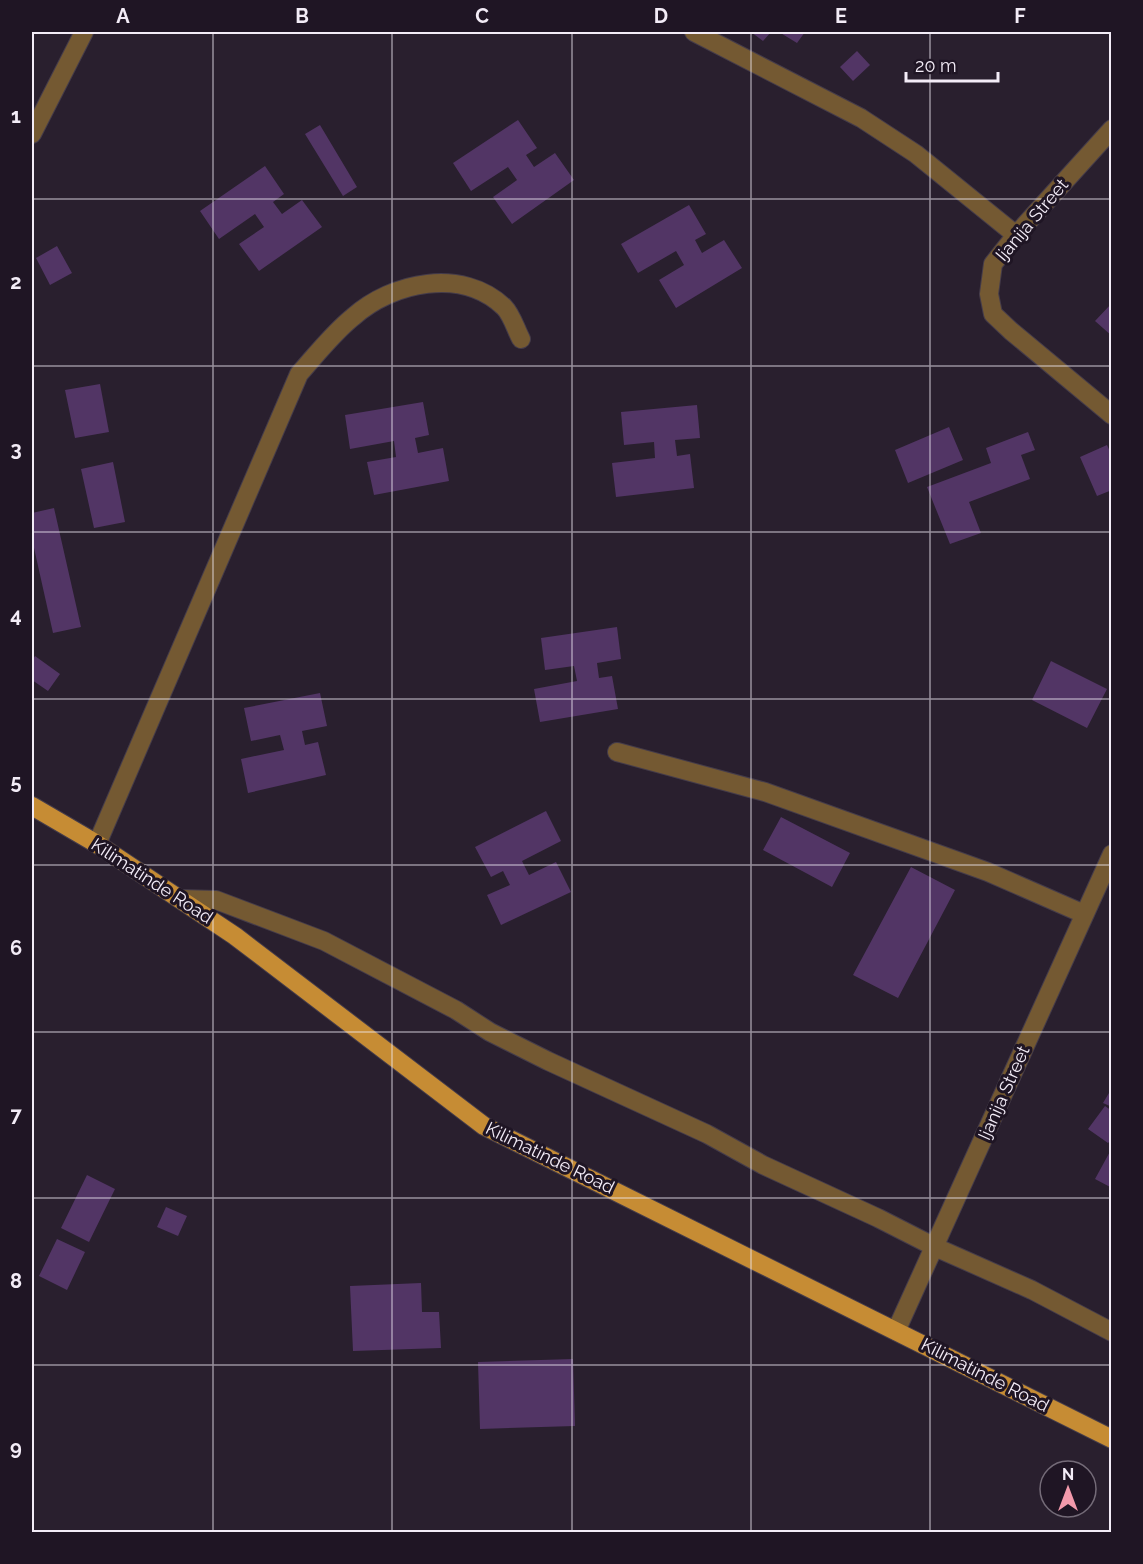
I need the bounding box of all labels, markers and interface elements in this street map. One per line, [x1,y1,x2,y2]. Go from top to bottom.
text: A [116,4,130,28]
text: B [295,4,309,28]
text: C [475,4,489,28]
text: D [654,4,668,28]
text: E [835,4,847,28]
text: F [1014,4,1026,28]
scale bar [906,45,998,83]
text: 20 m [915,55,957,76]
text: 1 [11,104,21,128]
street label: Ijanija Street [991,174,1072,265]
text: 2 [10,270,22,294]
text: 3 [10,437,22,461]
text: 4 [10,603,22,627]
text: 5 [10,770,22,794]
street label: Kilimatinde Road [88,833,217,928]
text: 6 [10,936,22,960]
street label: Ijanija Street [973,1042,1034,1143]
text: 7 [10,1103,22,1127]
street label: Kilimatinde Road [482,1117,618,1198]
text: 8 [10,1269,22,1293]
street label: Kilimatinde Road [918,1333,1053,1416]
text: 9 [10,1436,22,1460]
north arrow [1038,1459,1098,1519]
text: N [1062,1465,1074,1484]

